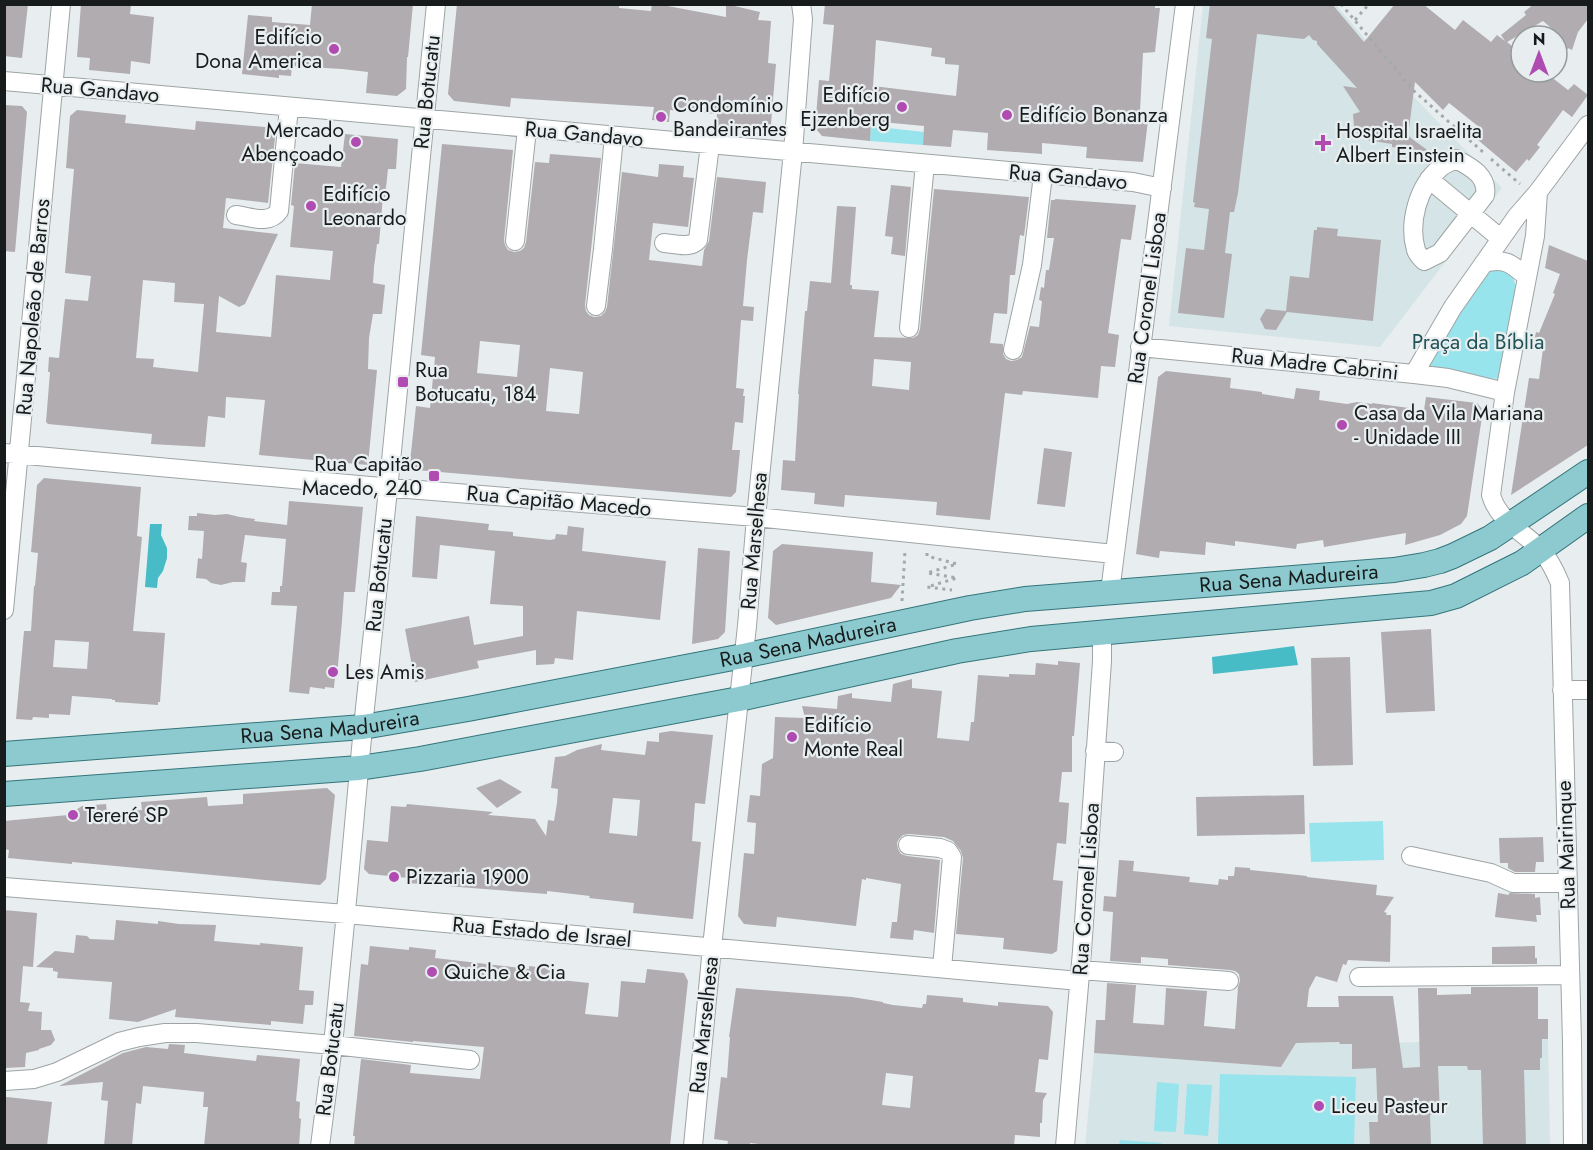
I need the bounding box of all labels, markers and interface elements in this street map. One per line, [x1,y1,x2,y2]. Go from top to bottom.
place label: Edifício Dona America [195,22,322,76]
north arrow [1509,24,1569,84]
text: N [1533,28,1545,51]
street label: Rua Botucatu [406,33,448,151]
marker: Edifício Dona America [327,42,341,56]
street label: Rua Gandavo [39,70,161,110]
place label: Edifício Ejzenberg [800,80,890,134]
place label: Condomínio Bandeirantes [673,90,787,144]
marker: Edifício Ejzenberg [895,100,909,114]
place label: Edifício Bonanza [1019,100,1168,130]
marker: Edifício Bonanza [1000,108,1014,122]
marker: Condomínio Bandeirantes [654,110,668,124]
street label: Rua Gandavo [523,114,645,154]
place label: Mercado Abençoado [241,115,344,169]
place label: Hospital Israelita Albert Einstein [1336,116,1482,170]
marker: Hospital Israelita Albert Einstein [1314,134,1332,152]
marker: Mercado Abençoado [349,135,363,149]
street label: Rua Gandavo [1007,157,1129,197]
place label: Edifício Leonardo [323,179,407,233]
street label: Rua Napoleão de Barros [9,197,57,417]
marker: Edifício Leonardo [304,199,318,213]
street label: Rua Coronel Lisboa [1120,210,1174,386]
park label: Praça da Bíblia [1412,327,1544,357]
street label: Rua Madre Cabrini [1230,340,1400,388]
place label: Rua Botucatu, 184 [415,355,536,409]
marker: Rua Botucatu, 184 [396,375,410,389]
place label: Casa da Vila Mariana - Unidade III [1354,398,1543,452]
marker: Casa da Vila Mariana - Unidade III [1335,418,1349,432]
place label: Rua Capitão Macedo, 240 [302,449,422,503]
marker: Rua Capitão Macedo, 240 [427,469,441,483]
street label: Rua Marselhesa [733,471,775,611]
street label: Rua Capitão Macedo [465,478,653,524]
street label: Rua Botucatu [358,516,400,634]
street label: Rua Sena Madureira [1198,556,1380,600]
street label: Rua Sena Madureira [717,609,899,675]
place label: Les Amis [345,657,424,687]
marker: Les Amis [326,665,340,679]
street label: Rua Sena Madureira [239,703,422,751]
place label: Edifício Monte Real [804,710,903,764]
marker: Edifício Monte Real [785,730,799,744]
street label: Rua Mairinque [1549,780,1583,910]
place label: Tereré SP [85,800,168,830]
street label: Rua Coronel Lisboa [1065,802,1107,976]
marker: Tereré SP [66,808,80,822]
place label: Pizzaria 1900 [406,862,529,892]
marker: Pizzaria 1900 [387,870,401,884]
street label: Rua Estado de Israel [451,909,633,955]
street label: Rua Marselhesa [682,955,726,1095]
place label: Quiche & Cia [444,957,566,987]
marker: Quiche & Cia [425,965,439,979]
street label: Rua Botucatu [308,1000,352,1118]
place label: Liceu Pasteur [1331,1091,1448,1121]
marker: Liceu Pasteur [1312,1099,1326,1113]

